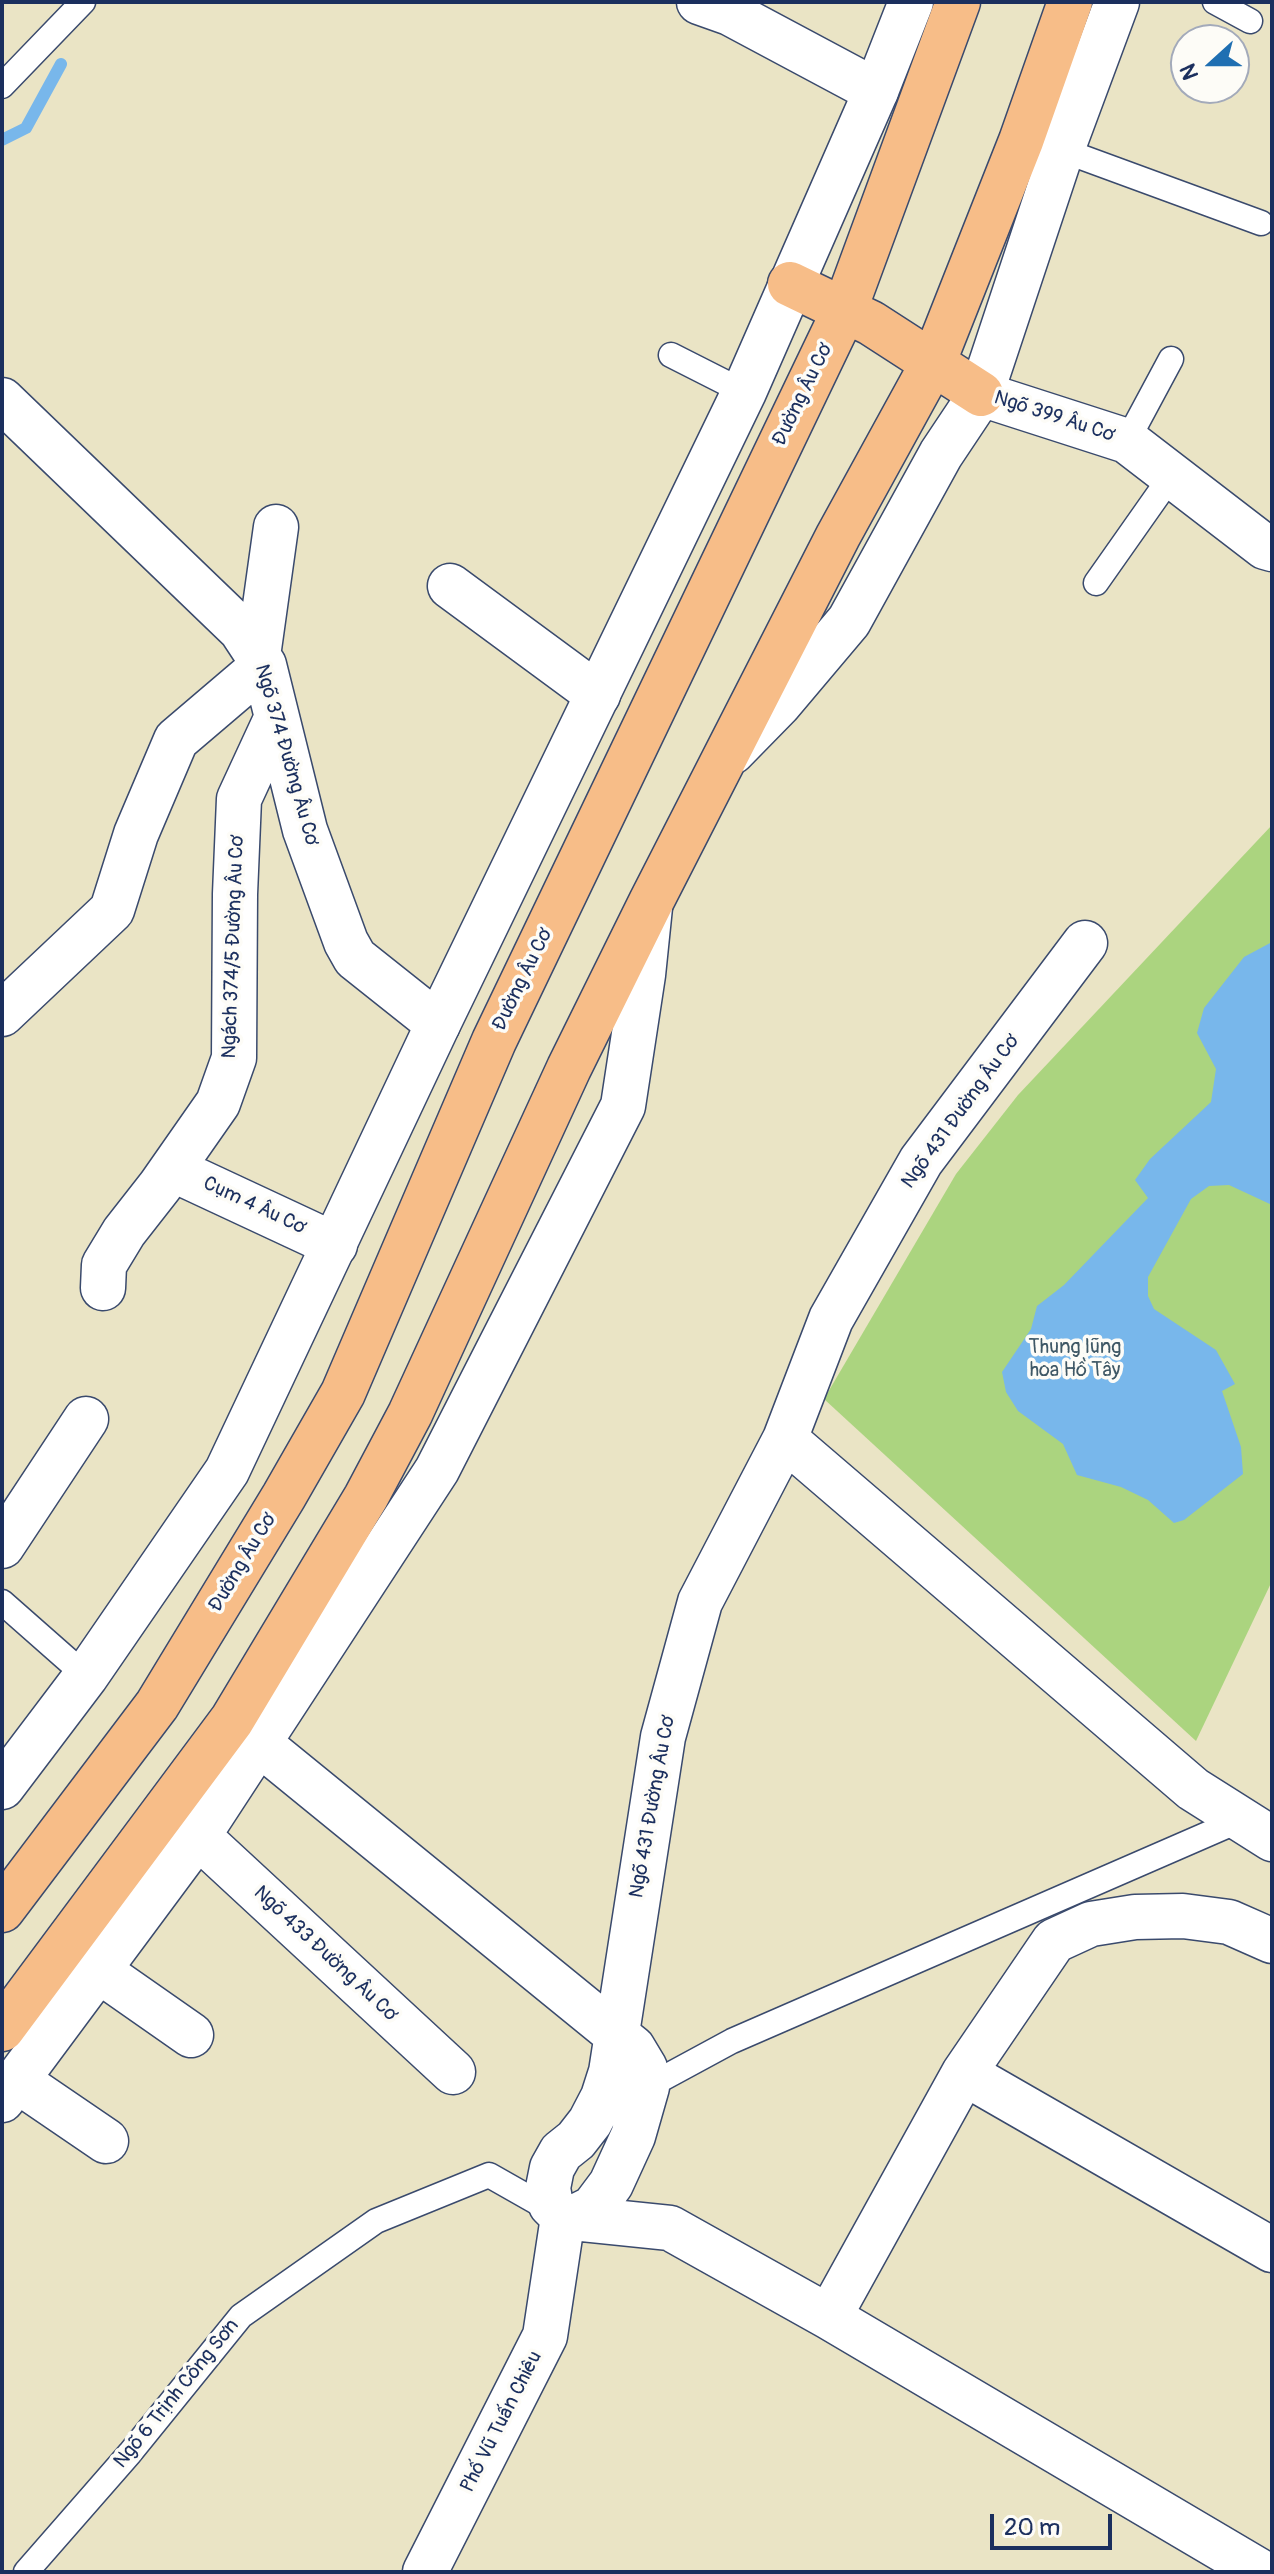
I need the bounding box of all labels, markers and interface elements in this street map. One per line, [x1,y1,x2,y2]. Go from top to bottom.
north arrow [1170,24,1250,104]
text: N [1174,60,1205,84]
street label: Đường Âu Cơ [768,340,838,450]
street label: Ngõ 399 Âu Cơ [991,386,1117,448]
street label: Ngõ 374 Đường Âu Cơ [249,662,323,848]
street label: Ngách 374/5 Đường Âu Cơ [218,835,250,1059]
street label: Đường Âu Cơ [488,925,558,1035]
street label: Ngõ 431 Đường Âu Cơ [897,1030,1025,1194]
street label: Cụm 4 Âu Cơ [199,1172,309,1240]
park label: Thung lũng hoa Hồ Tây [1029,1336,1121,1383]
street label: Đường Âu Cơ [204,1509,282,1617]
street label: Ngõ 431 Đường Âu Cơ [625,1714,681,1900]
street label: Ngõ 433 Đường Âu Cơ [248,1881,402,2027]
street label: Ngõ 6 Trịnh Công Sơn [109,2314,245,2474]
street label: Phố Vũ Tuấn Chiêu [456,2347,548,2497]
scale bar [994,2498,1116,2548]
text: 20 m [1004,2513,1060,2542]

